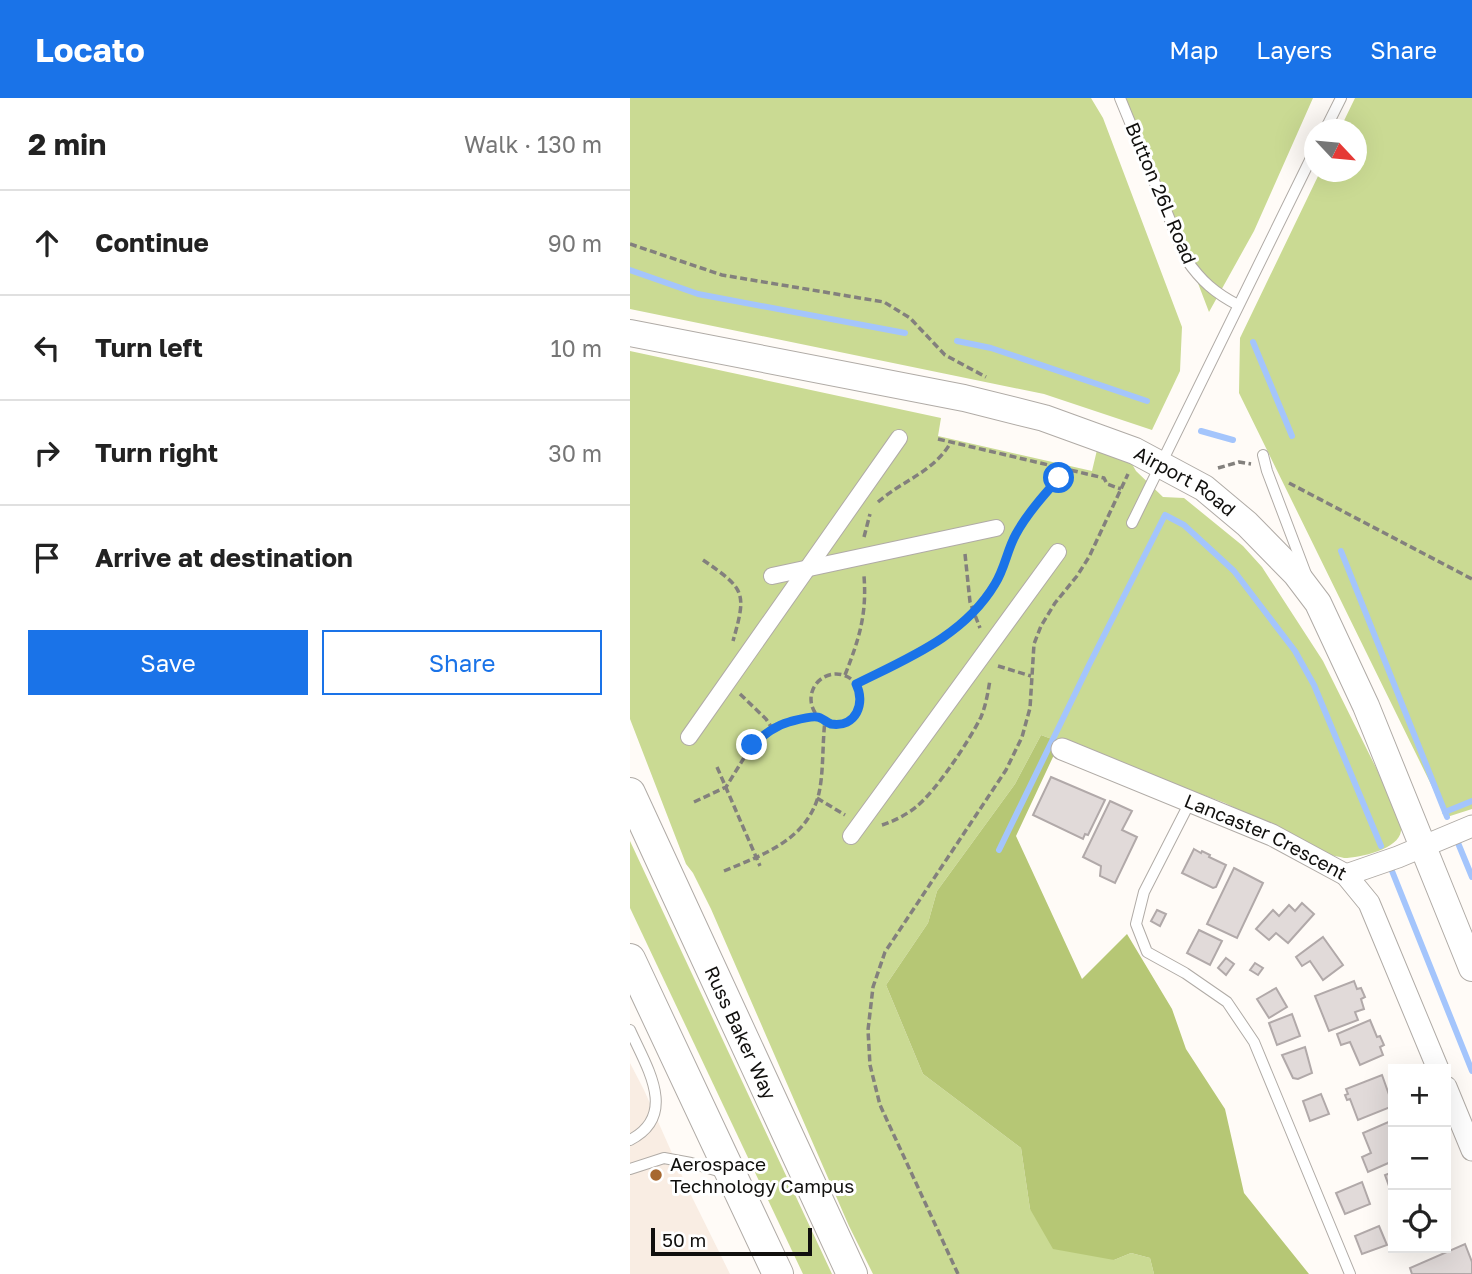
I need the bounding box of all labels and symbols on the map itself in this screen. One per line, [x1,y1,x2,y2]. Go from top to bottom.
street label: Button 26L Road [1121,118,1202,267]
north arrow [1304,119,1367,182]
street label: Airport Road [1131,441,1241,521]
route start [1043,462,1074,493]
route end [736,729,767,760]
street label: Lancaster Crescent [1181,788,1351,884]
street label: Russ Baker Way [700,962,782,1103]
place label: Aerospace Technology Campus [670,1152,854,1197]
marker: Aerospace Technology Campus [648,1167,664,1183]
scale bar [651,1225,812,1257]

